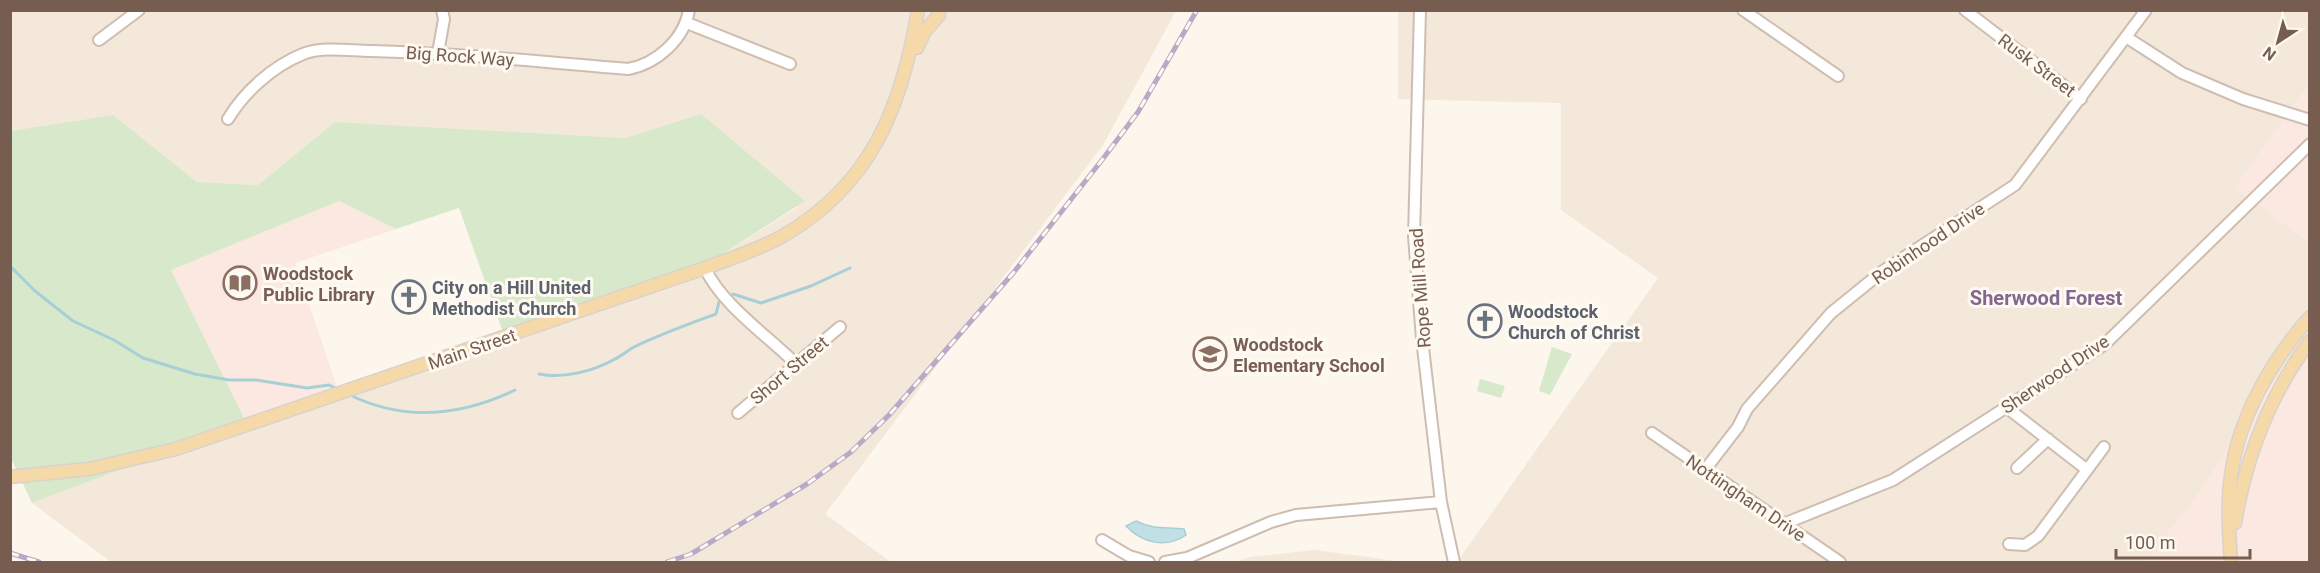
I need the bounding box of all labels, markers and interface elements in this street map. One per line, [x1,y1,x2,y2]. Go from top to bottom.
north arrow [2248,12,2308,72]
street label: Rusk Street [1994,29,2080,101]
street label: Big Rock Way [405,42,515,70]
text: N [2259,43,2280,65]
street label: Robinhood Drive [1868,198,1988,288]
street label: Rope Mill Road [1405,227,1435,349]
place label: Woodstock Public Library [263,263,375,305]
library icon: Woodstock Public Library [222,265,258,301]
place label: City on a Hill United Methodist Church [432,277,591,319]
church icon: City on a Hill United Methodist Church [391,279,427,315]
district label: Sherwood Forest [1970,286,2122,310]
place label: Woodstock Church of Christ [1508,301,1640,343]
church icon: Woodstock Church of Christ [1467,303,1503,339]
street label: Main Street [425,324,519,374]
street label: Sherwood Drive [1997,330,2113,418]
street label: Short Street [746,331,832,409]
place label: Woodstock Elementary School [1233,334,1385,376]
school or university icon: Woodstock Elementary School [1192,336,1228,372]
street label: Nottingham Drive [1682,450,1810,546]
scale bar [2116,522,2250,560]
text: 100 m [2125,532,2176,553]

